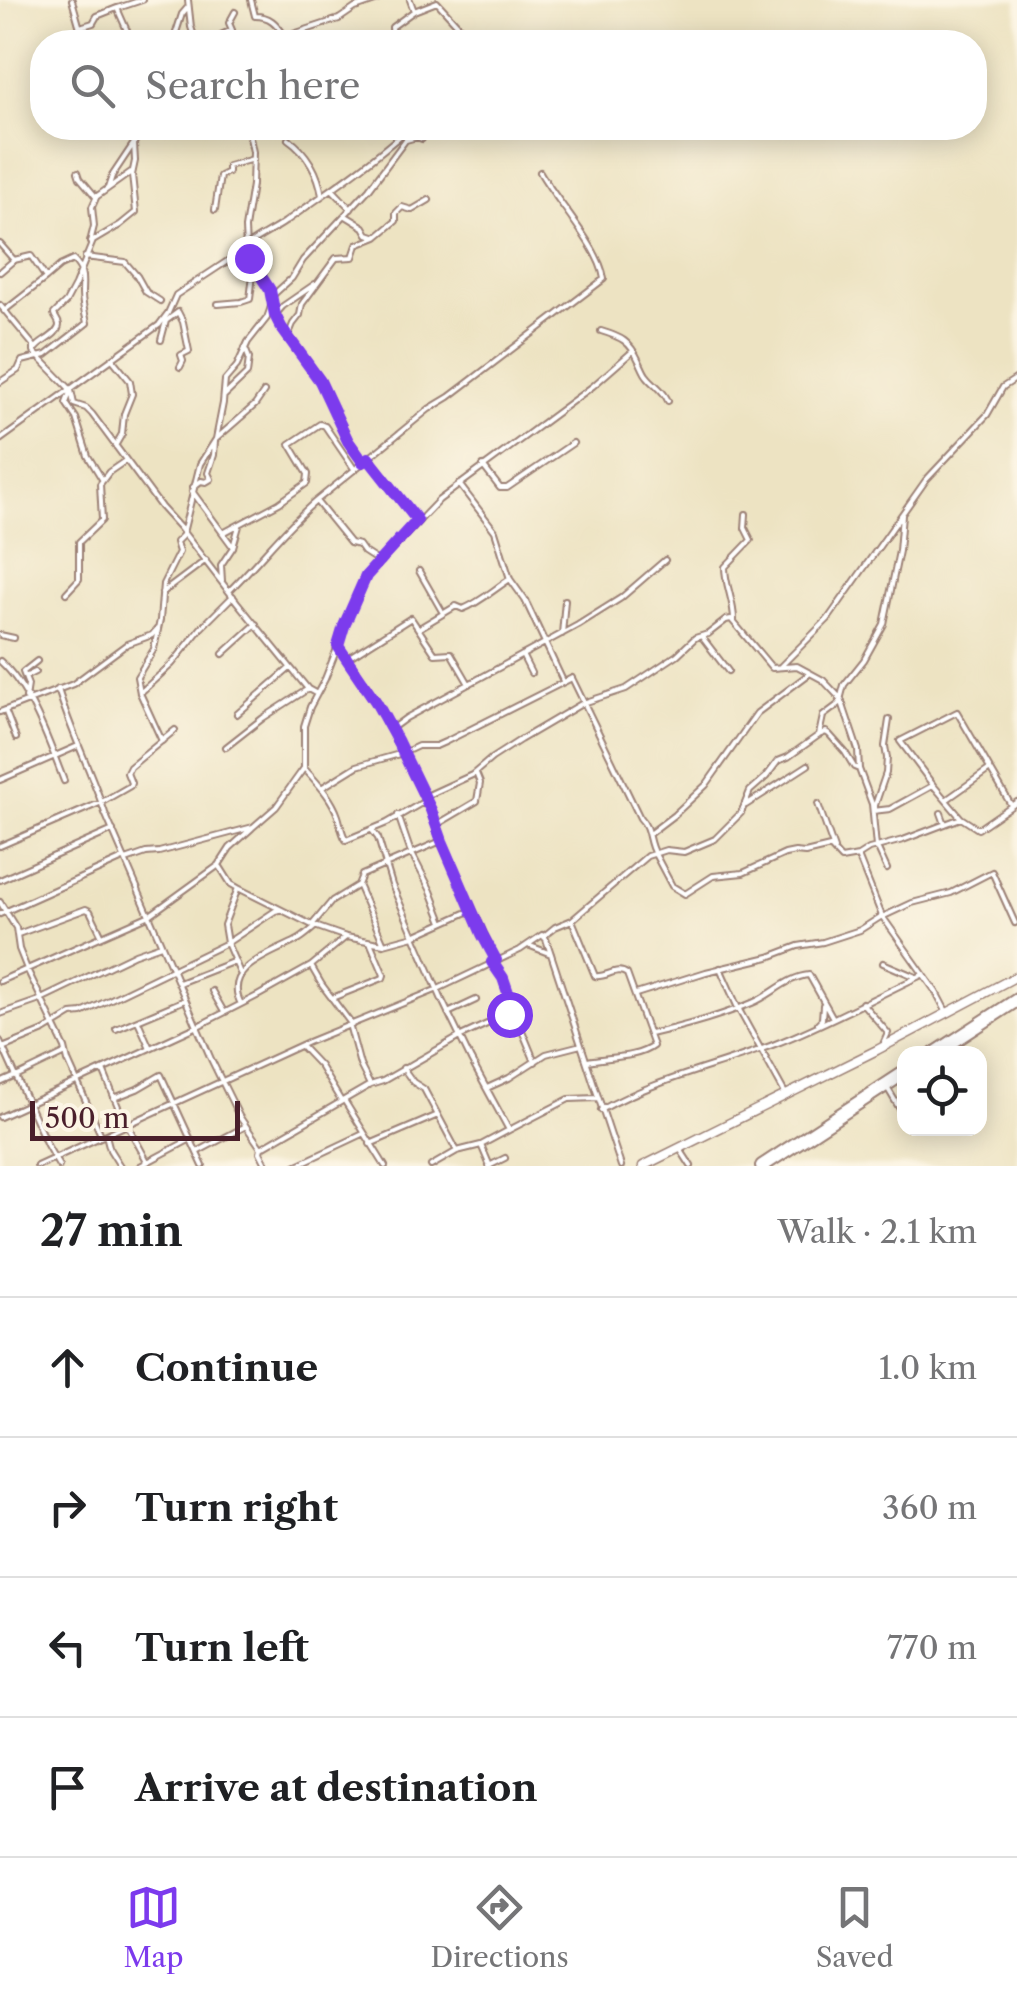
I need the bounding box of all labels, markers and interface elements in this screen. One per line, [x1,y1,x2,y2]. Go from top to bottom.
search box [30,30,987,140]
icon: search [65,58,120,113]
text: Search here [145,62,360,109]
route end [227,236,273,282]
route start [487,992,533,1038]
map controls [897,1046,987,1136]
button: locate [897,1046,987,1136]
scale bar [30,1096,240,1140]
text: 500 m [45,1101,129,1135]
text: 27 min [40,1205,183,1257]
text: Walk · 2.1 km [777,1212,977,1251]
icon: ahead [40,1340,95,1395]
text: Continue [135,1344,318,1391]
text: 1.0 km [879,1348,977,1387]
icon: right [40,1480,95,1535]
text: Turn right [135,1484,338,1531]
text: 360 m [882,1488,977,1527]
icon: left [40,1620,95,1675]
text: Turn left [135,1624,309,1671]
text: 770 m [887,1628,977,1667]
icon: arrive [40,1760,95,1815]
text: Arrive at destination [135,1764,538,1811]
tab: Map [123,1880,184,1974]
tab: Directions [430,1880,569,1974]
tab: Saved [816,1880,894,1974]

